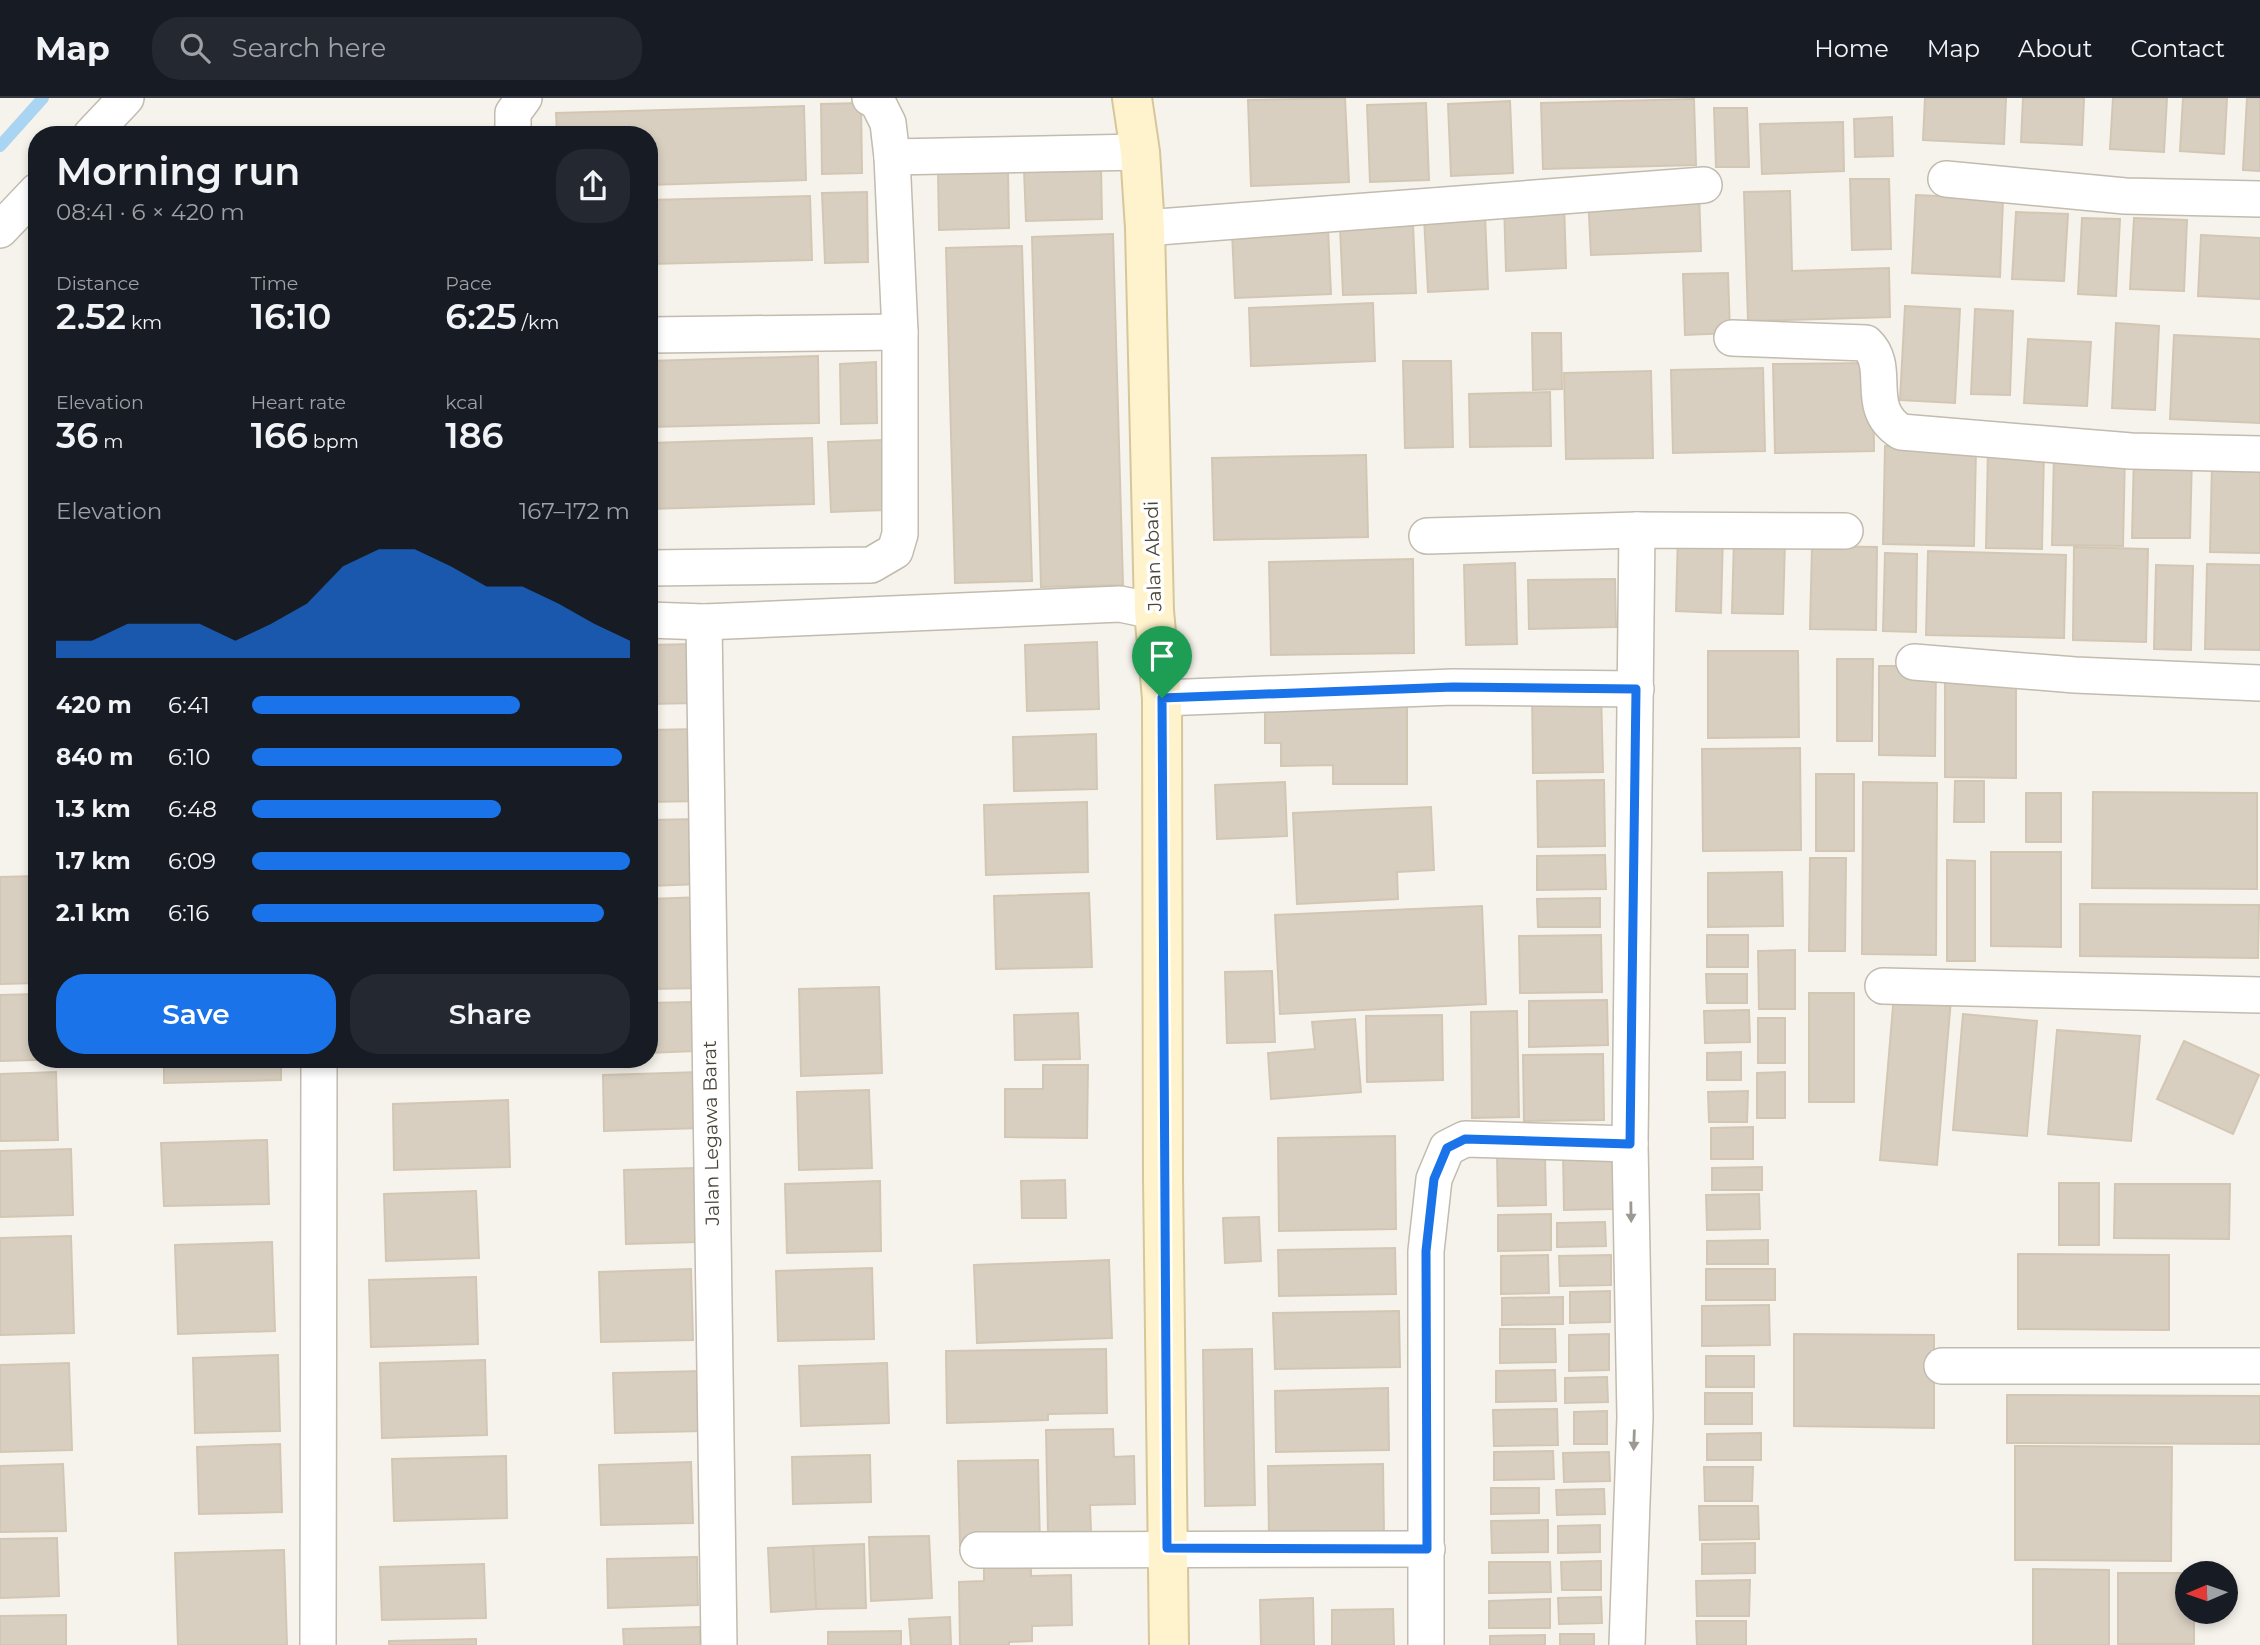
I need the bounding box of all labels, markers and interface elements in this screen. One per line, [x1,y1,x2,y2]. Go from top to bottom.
search box [152,17,642,80]
text: Map [35,28,110,68]
icon: search [176,29,214,67]
text: Search here [232,32,386,64]
text: Home [1814,34,1889,63]
text: Map [1927,34,1980,63]
text: About [2018,34,2092,63]
text: Contact [2130,34,2225,63]
text: Morning run [56,148,300,195]
button: share [556,149,630,223]
text: 08:41 · 6 × 420 m [56,198,245,226]
text: Distance [56,272,139,295]
text: Time [251,272,298,295]
text: Pace [445,272,492,295]
text: 2.52 [56,295,126,338]
text: 16:10 [251,295,331,338]
text: 6:25 [445,295,517,338]
text: km [126,311,162,334]
text: /km [517,311,559,334]
text: Elevation [56,391,144,414]
text: Heart rate [251,391,346,414]
text: kcal [445,391,483,414]
text: 36 [56,414,98,457]
text: 166 [251,414,308,457]
text: 186 [445,414,503,457]
text: m [98,430,123,453]
text: bpm [308,430,359,453]
text: Elevation [56,497,162,525]
text: 167–172 m [519,497,630,525]
street label: Jalan Abadi [1140,500,1166,613]
pin [1132,626,1192,698]
icon: arrive [1143,637,1181,675]
text: 420 m [56,691,132,719]
text: 6:41 [168,691,210,719]
text: 840 m [56,743,133,771]
text: 6:10 [168,743,210,771]
text: 1.3 km [56,795,131,823]
text: 6:48 [168,795,217,823]
text: 1.7 km [56,847,131,875]
text: 6:09 [168,847,216,875]
text: 2.1 km [56,899,130,927]
text: 6:16 [168,899,209,927]
button: Save [56,974,336,1054]
button: Share [350,974,630,1054]
street label: Jalan Legawa Barat [698,1040,724,1227]
one-way arrow [1625,1201,1637,1223]
one-way arrow [1629,1429,1640,1451]
north arrow [2175,1561,2238,1624]
map controls [2175,1561,2238,1624]

